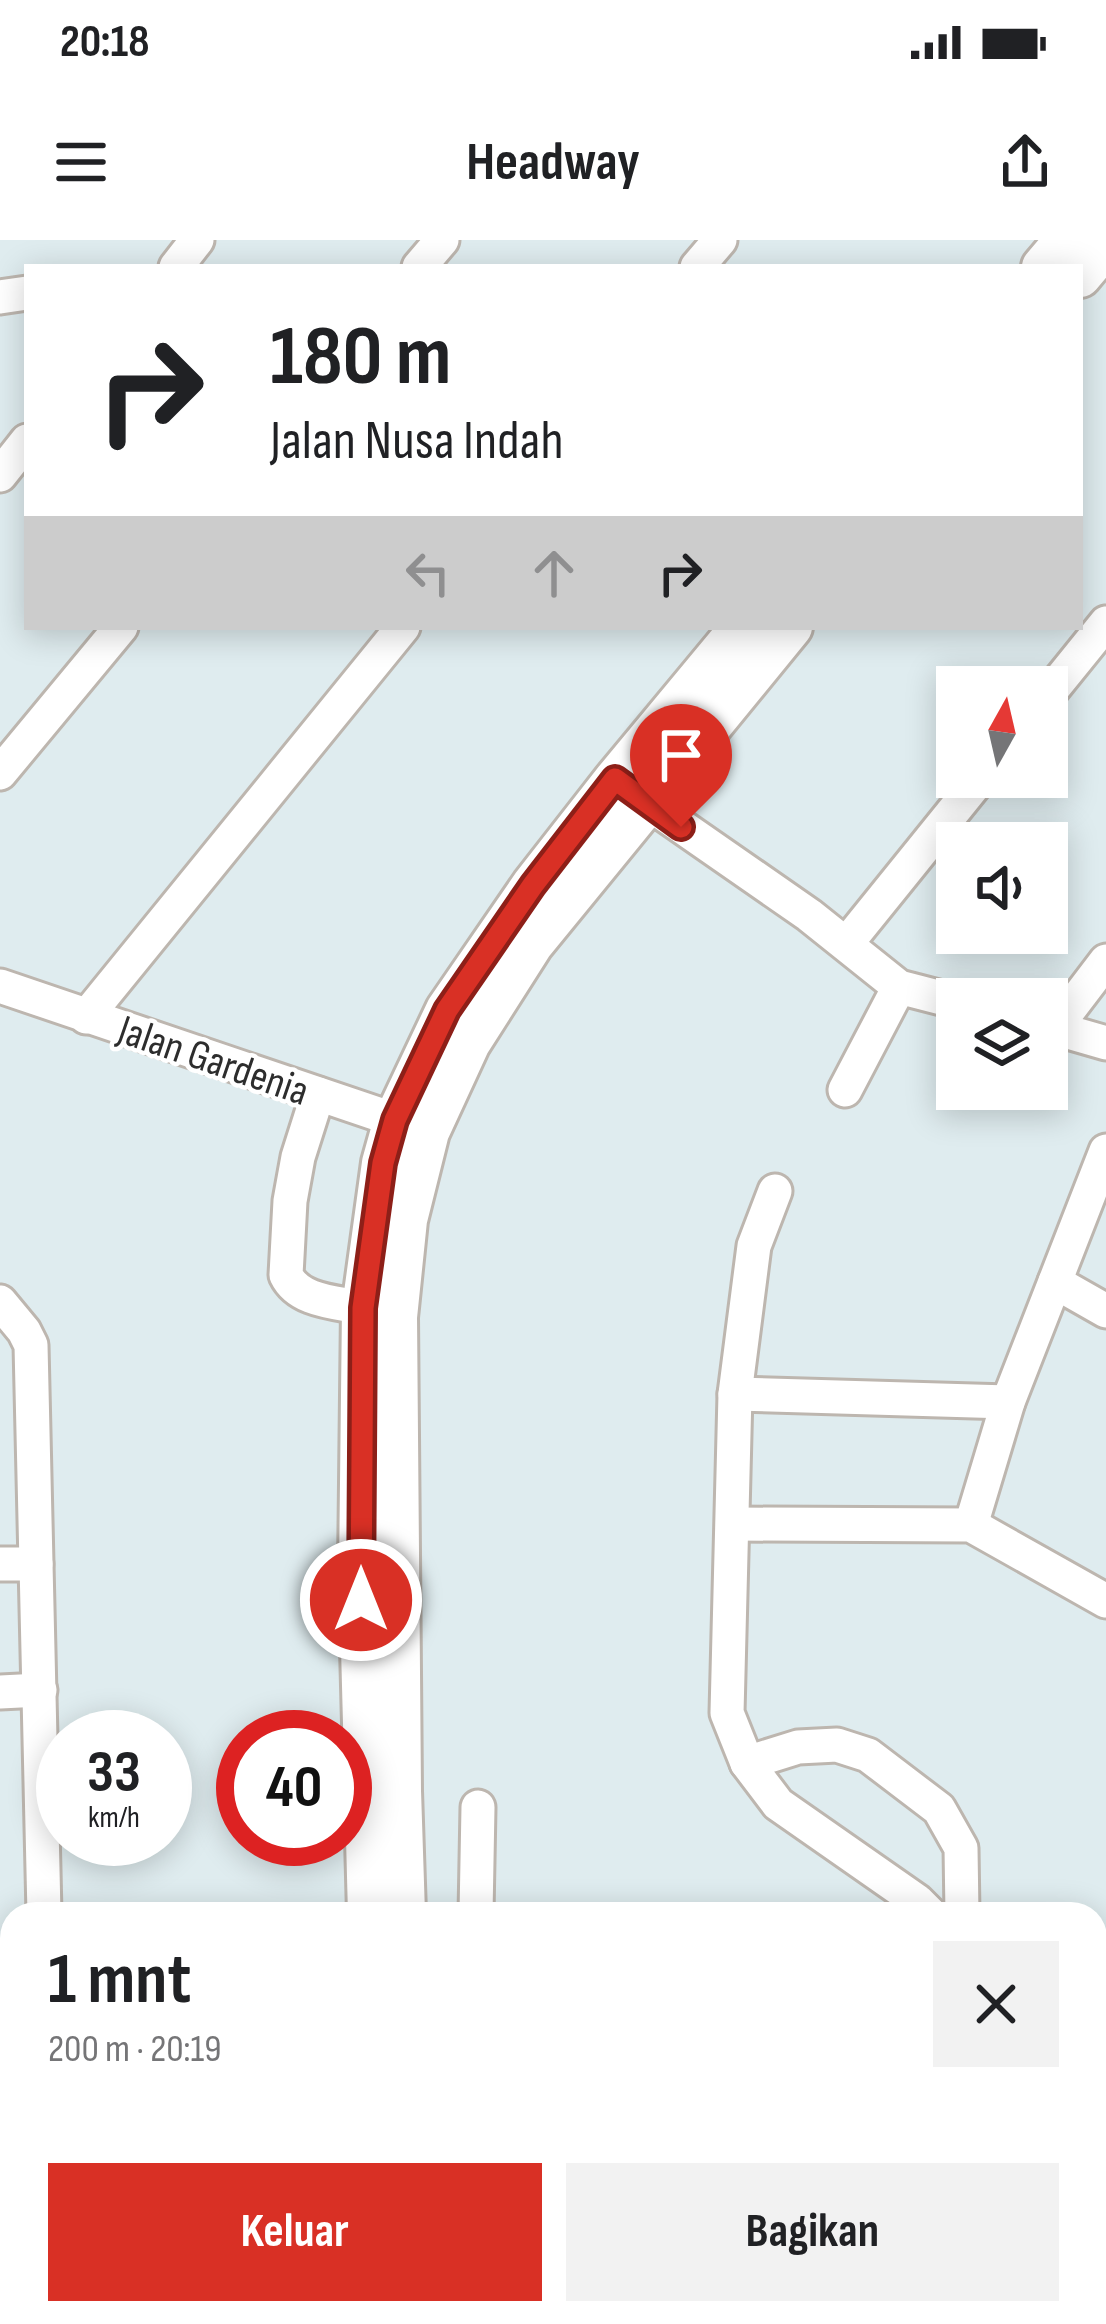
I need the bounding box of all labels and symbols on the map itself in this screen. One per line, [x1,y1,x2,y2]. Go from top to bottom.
north arrow [936,666,1068,798]
pin [630,704,732,827]
street label: Jalan Gardenia [110,1005,315,1118]
position arrow [298,1537,424,1663]
speed limit sign: 40 [216,1710,372,1866]

